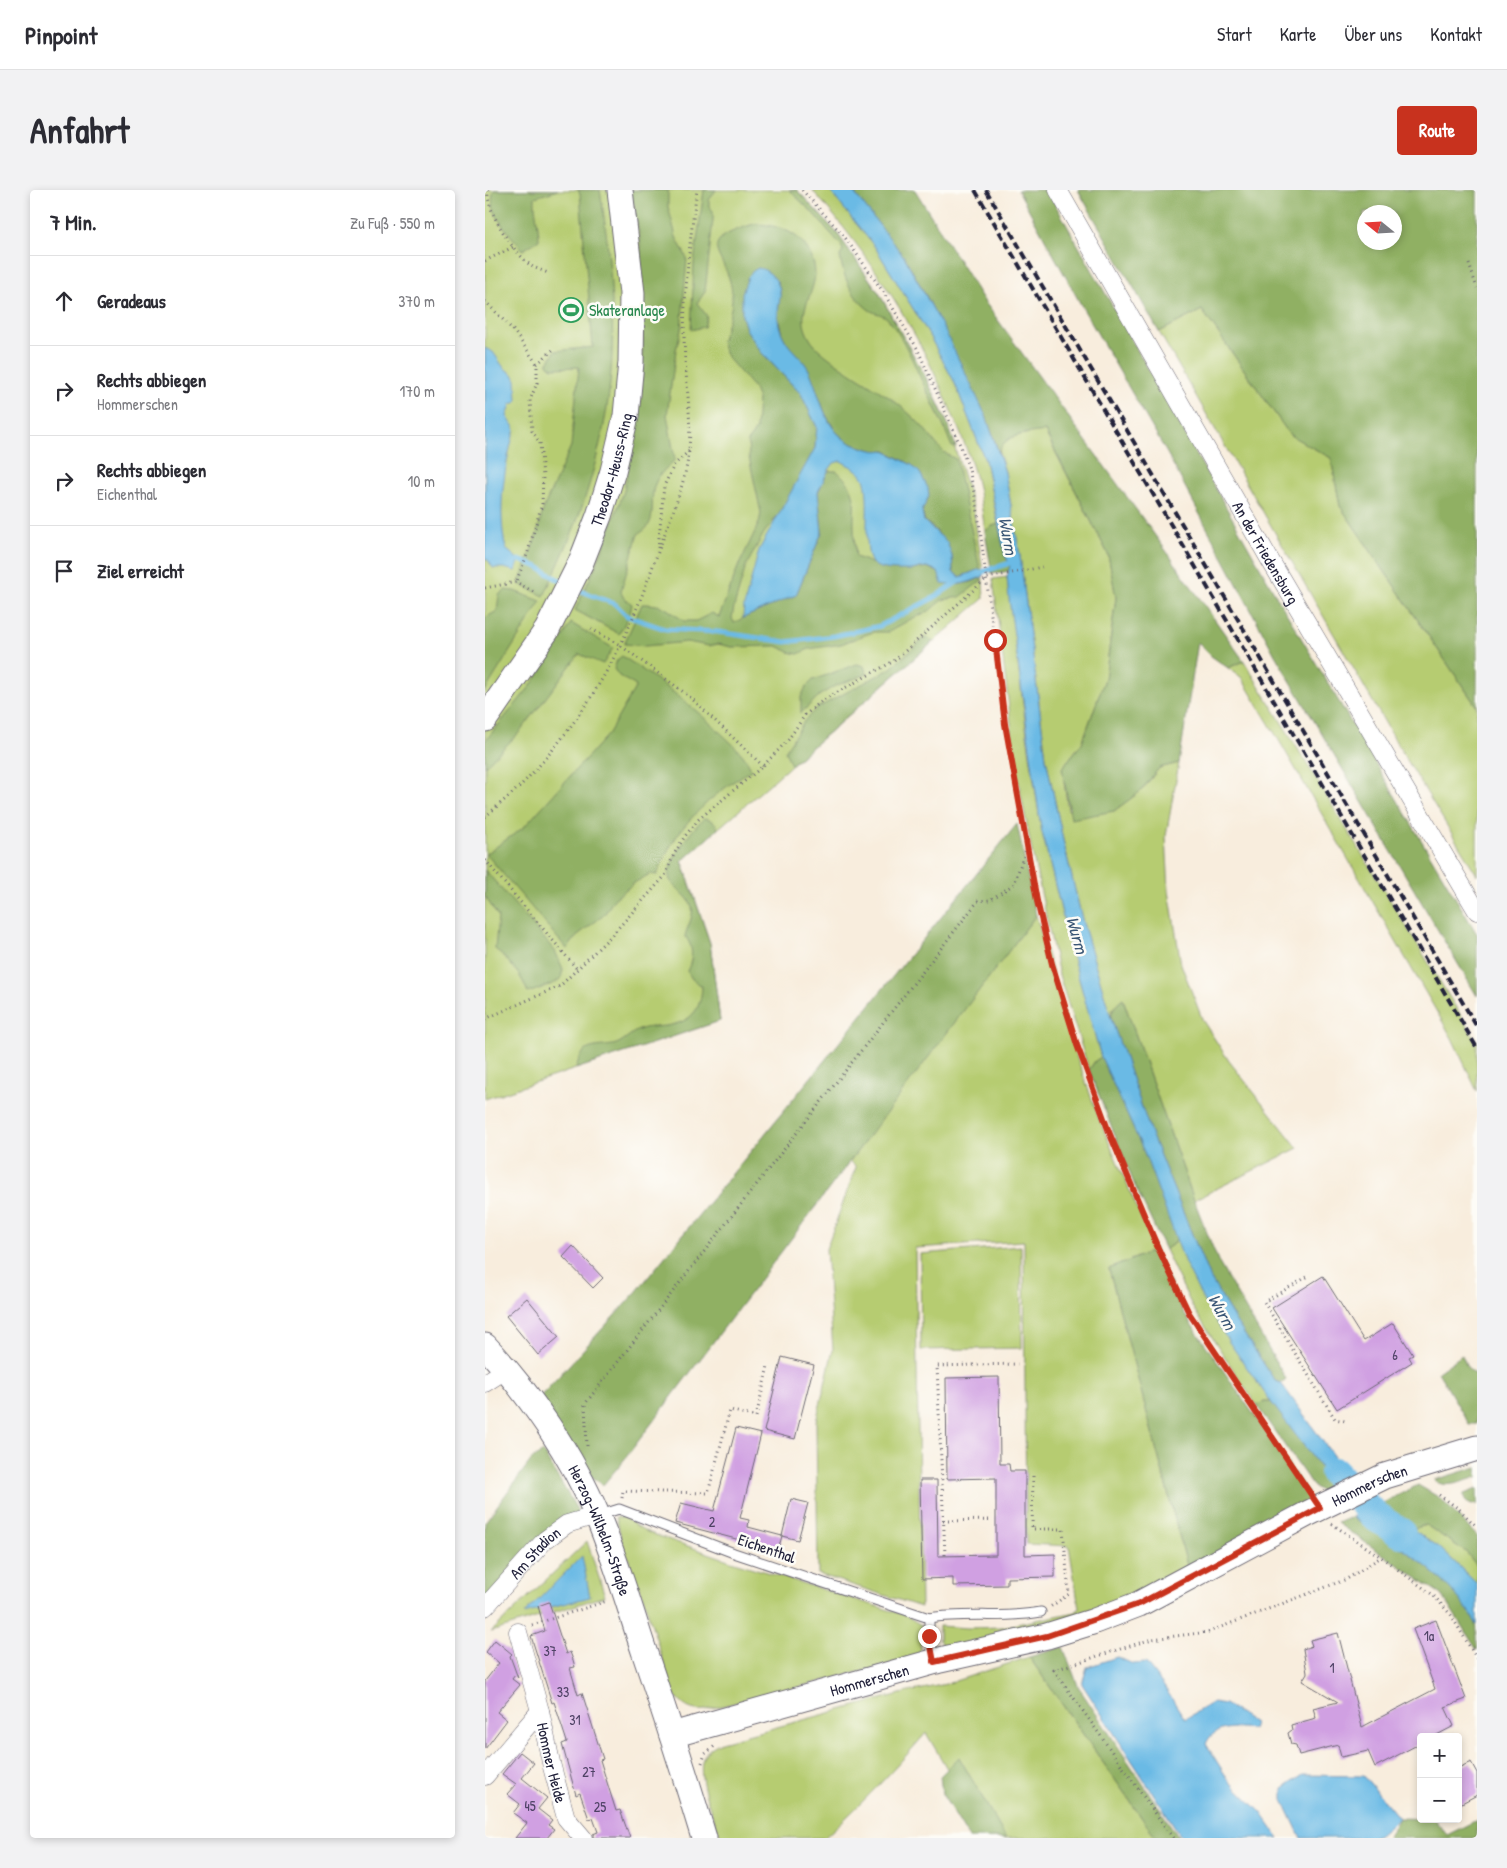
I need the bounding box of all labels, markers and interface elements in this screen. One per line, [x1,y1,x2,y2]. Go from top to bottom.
text: Pinpoint [25,19,97,51]
text: Start [1217,22,1252,47]
text: Karte [1280,22,1316,47]
text: Über uns [1344,22,1402,47]
text: Kontakt [1430,22,1482,47]
button: Route [1397,106,1477,155]
text: Anfahrt [30,107,129,154]
north arrow [1357,205,1402,250]
text: 7 Min. [50,208,96,237]
text: Zu Fuß · 550 m [350,212,435,234]
icon: ahead [50,287,78,315]
text: Geradeaus [97,288,166,314]
text: 370 m [398,290,435,312]
sports icon: Skateranlage [558,297,584,323]
place label: Skateranlage [589,299,665,321]
text: Rechts abbiegen [97,367,206,393]
icon: right [50,377,78,405]
text: 170 m [400,380,435,402]
text: Hommerschen [97,393,178,415]
street label: Theodor-Heuss-Ring [585,411,637,530]
text: Rechts abbiegen [97,457,206,483]
icon: right [50,467,78,495]
text: 10 m [407,470,435,492]
text: Eichenthal [97,483,157,505]
street label: An der Friedensburg [1228,497,1305,608]
water label: Wurm [993,515,1024,557]
icon: arrive [50,557,78,585]
text: Ziel erreicht [97,558,184,584]
route start [984,629,1007,652]
water label: Wurm [1060,913,1095,957]
water label: Wurm [1202,1289,1243,1335]
house number: 6 [1392,1345,1398,1364]
street label: Hommerschen [1328,1459,1410,1511]
street label: Herzog-Wilhelm-Straße [563,1461,637,1599]
house number: 2 [709,1512,716,1531]
street label: Am Stadion [504,1521,565,1583]
street label: Eichenthal [735,1528,800,1568]
route end [918,1625,941,1648]
house number: 1a [1424,1626,1435,1645]
house number: 37 [543,1641,557,1660]
street label: Hommerschen [827,1658,911,1701]
house number: 1 [1329,1658,1335,1677]
house number: 33 [557,1682,569,1701]
house number: 31 [569,1710,581,1729]
street label: Hommer Heide [532,1720,573,1806]
map controls [1417,1733,1462,1823]
button: + [1417,1733,1462,1778]
house number: 27 [582,1762,596,1781]
button: − [1417,1778,1462,1823]
house number: 45 [524,1796,536,1815]
house number: 25 [594,1797,606,1816]

